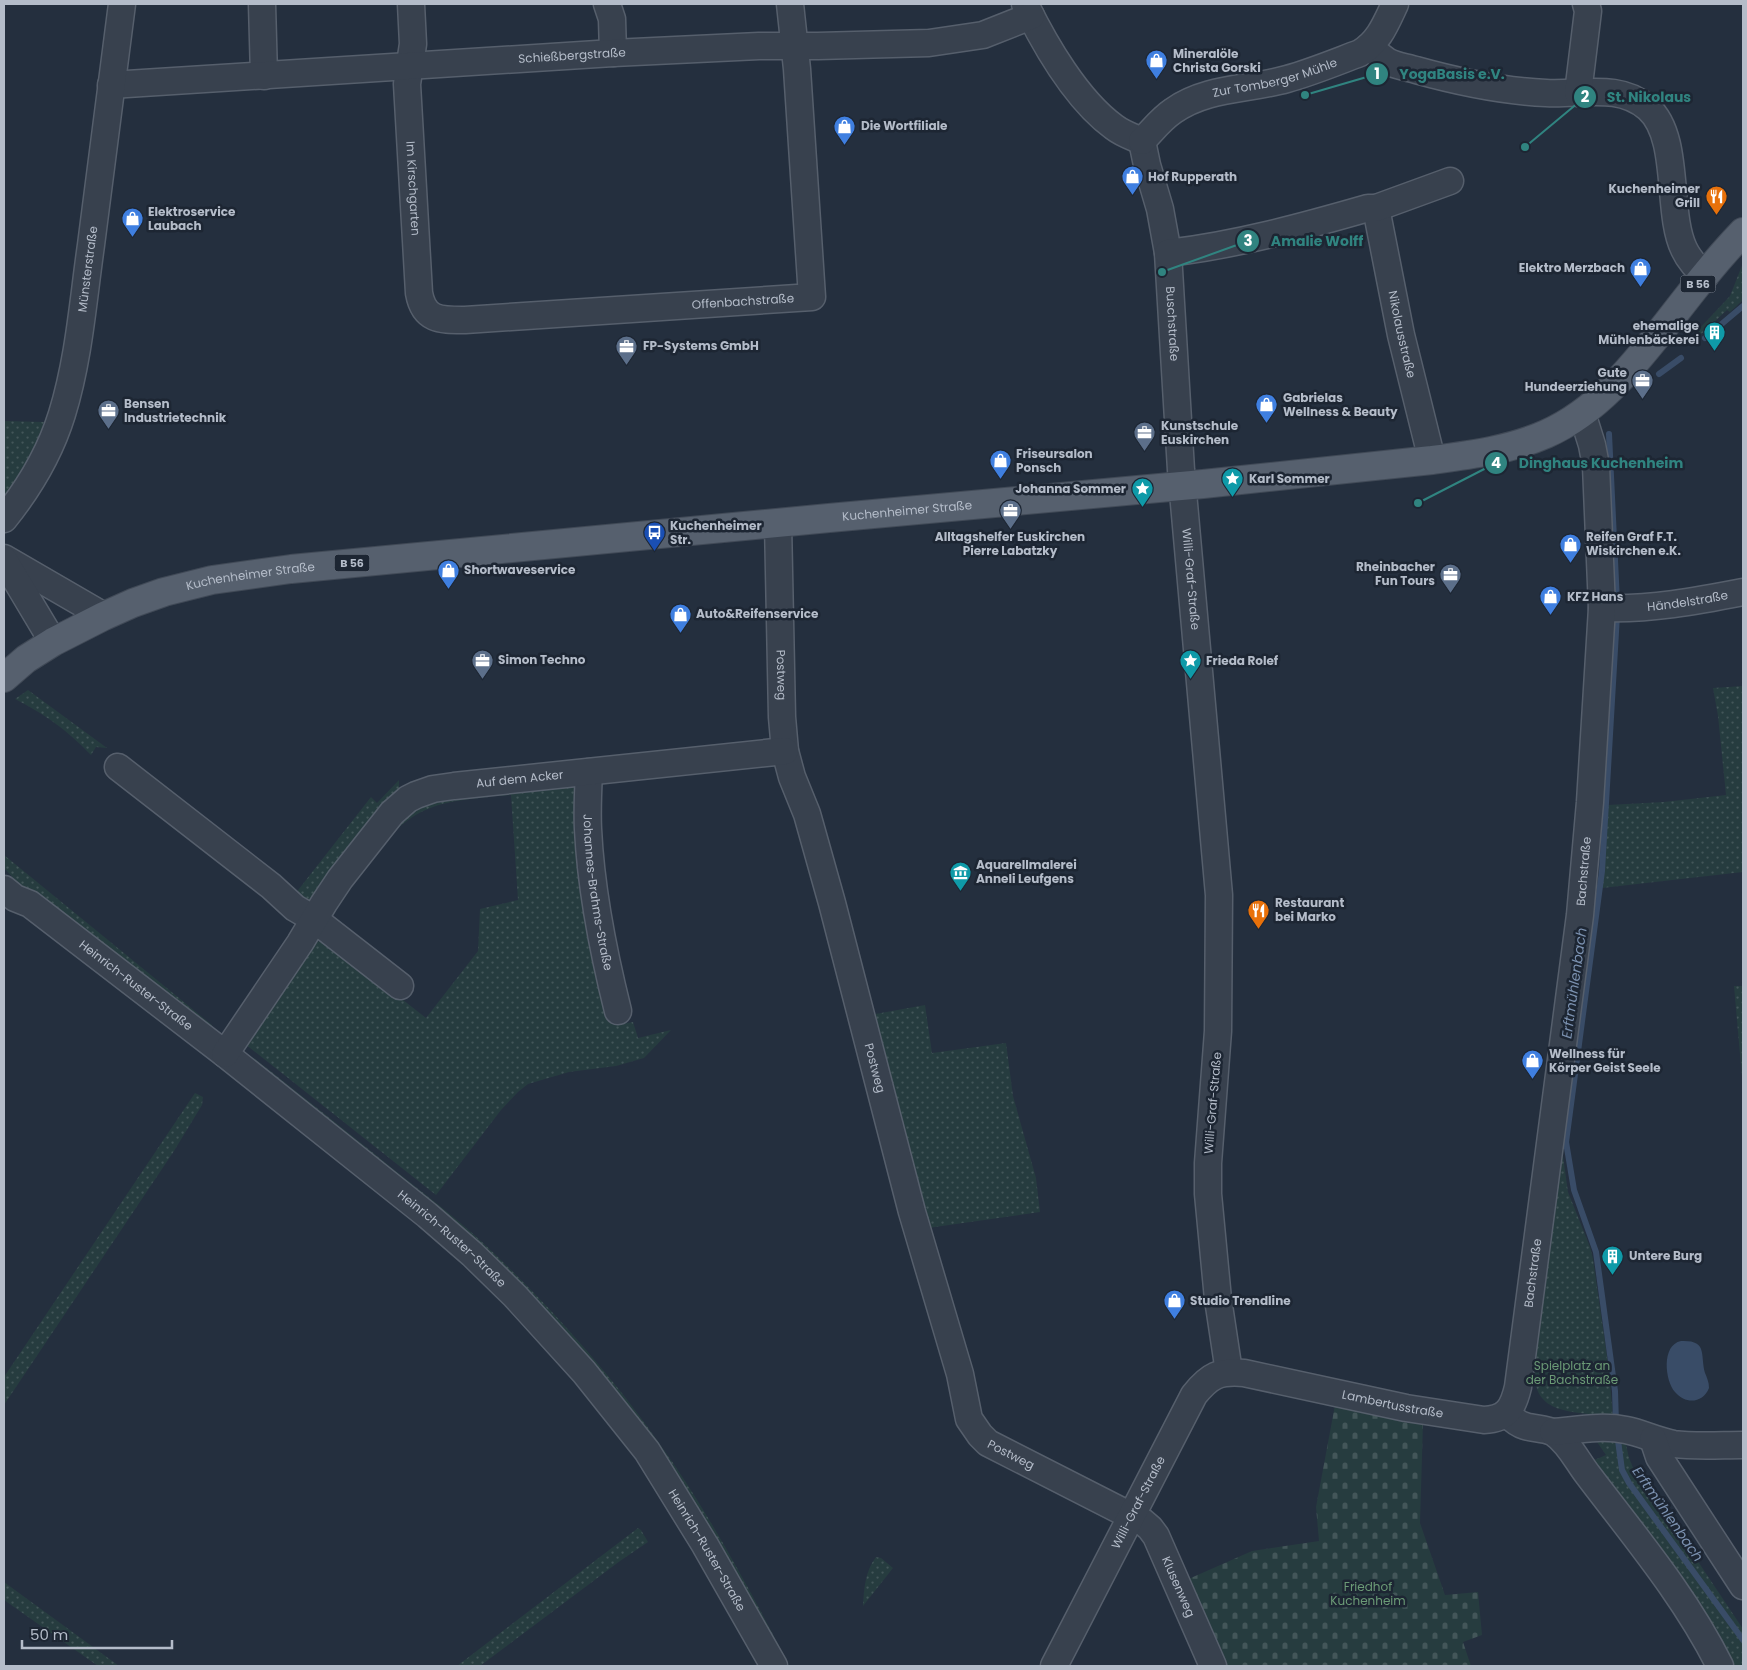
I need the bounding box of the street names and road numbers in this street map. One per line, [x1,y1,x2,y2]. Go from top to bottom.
street label: Schießbergstraße [518,43,626,67]
street label: Zur Tomberger Mühle [1211,54,1339,101]
street label: Im Kirschgarten [402,141,425,236]
street label: Münsterstraße [73,225,102,313]
road number: B 56 [1680,276,1716,292]
street label: Buschstraße [1162,286,1183,362]
street label: Offenbachstraße [691,289,795,313]
street label: Nikolausstraße [1384,289,1420,380]
street label: Kuchenheimer Straße [841,496,973,525]
street label: Willi-Graf-Straße [1178,527,1204,631]
road number: B 56 [334,554,370,572]
street label: Kuchenheimer Straße [184,558,316,594]
street label: Händelstraße [1646,586,1729,615]
street label: Postweg [773,649,791,700]
street label: Auf dem Acker [475,765,565,792]
street label: Johannes-Brahms-Straße [580,814,617,972]
street label: Bachstraße [1572,836,1595,907]
street label: Heinrich-Ruster-Straße [76,936,197,1034]
street label: Postweg [861,1041,890,1095]
street label: Willi-Graf-Straße [1200,1051,1225,1155]
street label: Heinrich-Ruster-Straße [394,1186,510,1291]
street label: Bachstraße [1520,1238,1545,1309]
street label: Lambertusstraße [1341,1385,1445,1422]
street label: Postweg [985,1435,1038,1473]
street label: Willi-Graf-Straße [1107,1453,1169,1552]
street label: Heinrich-Ruster-Straße [665,1486,750,1614]
street label: Klusenweg [1158,1554,1200,1620]

